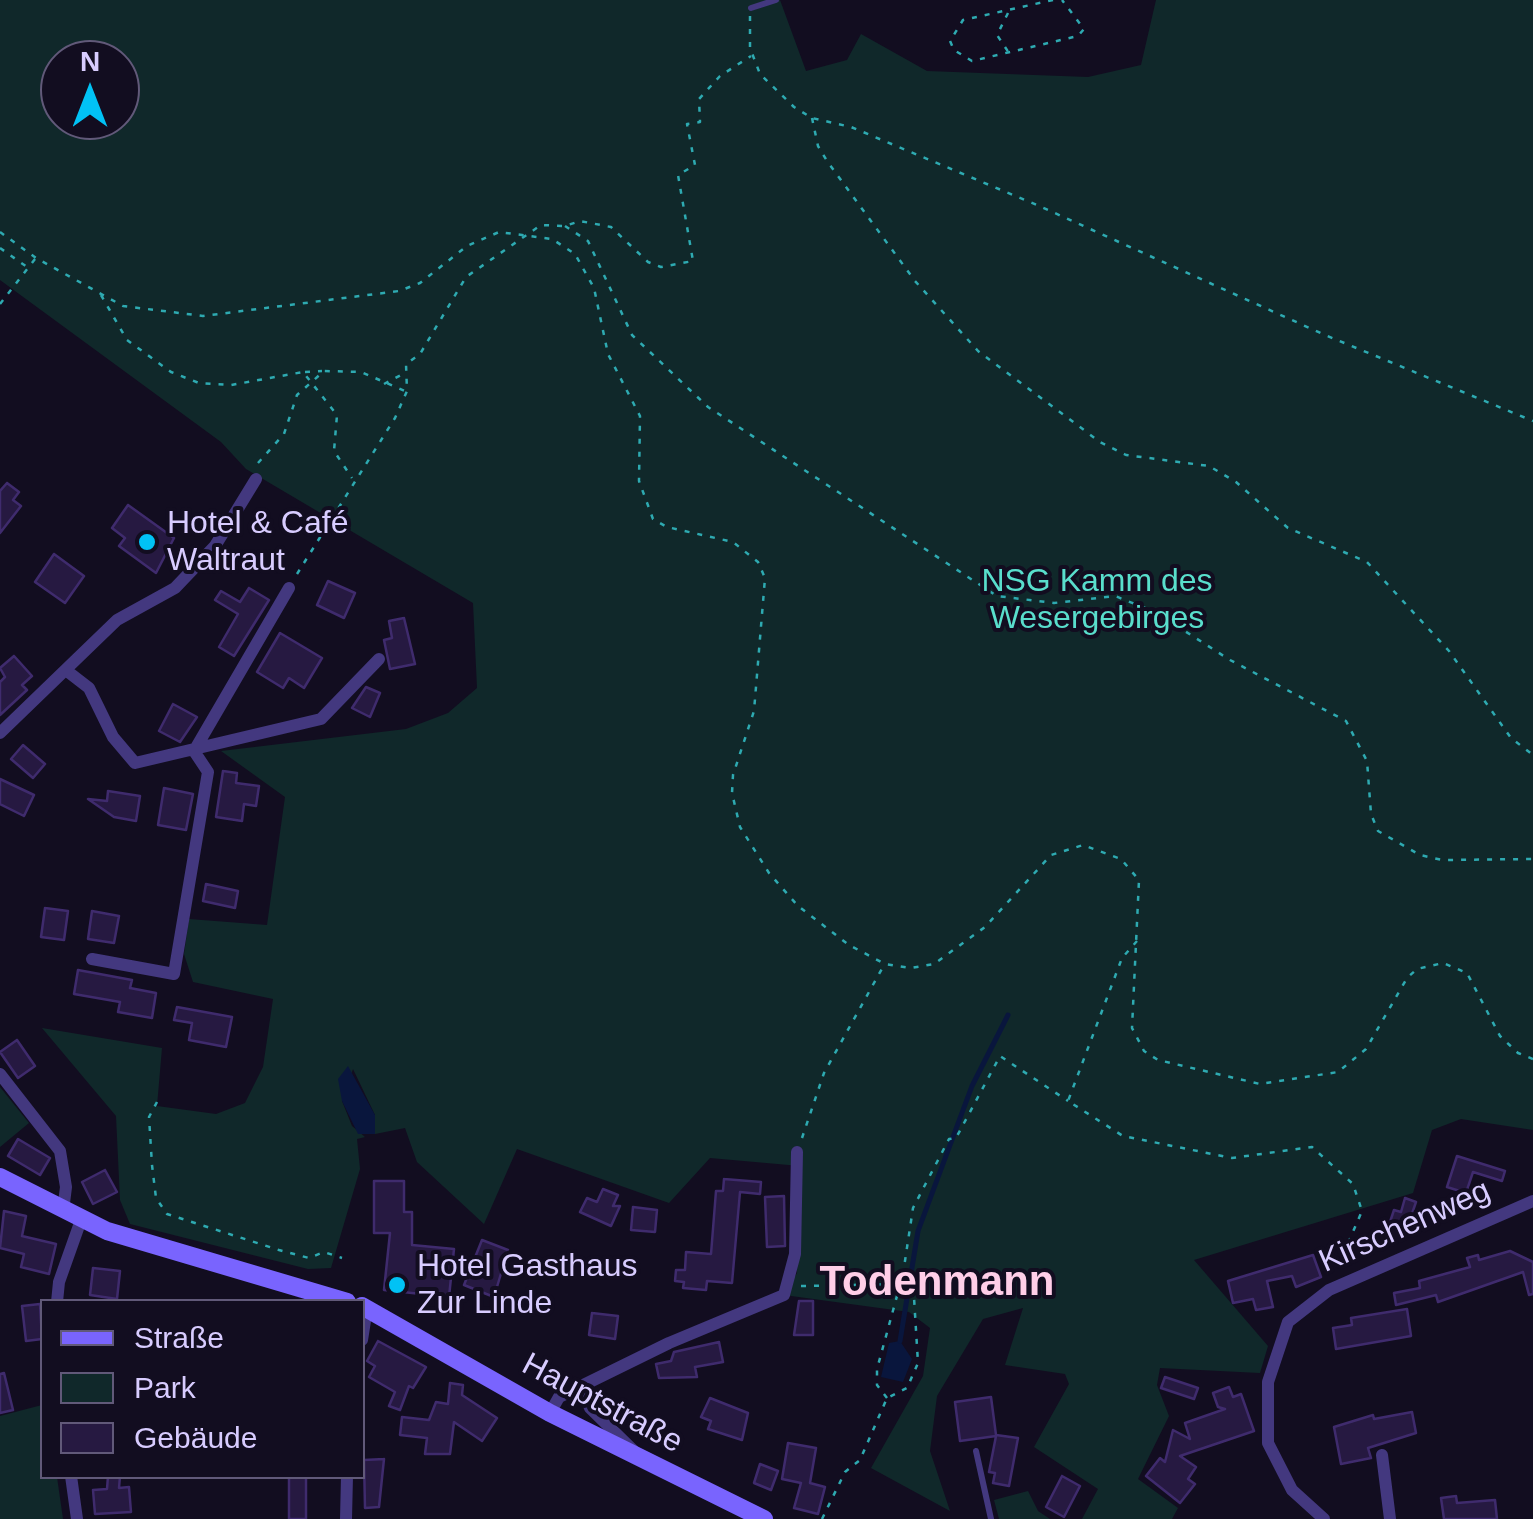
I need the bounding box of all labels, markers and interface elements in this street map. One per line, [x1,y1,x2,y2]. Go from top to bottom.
north arrow [40,40,140,140]
text: N [80,46,100,77]
place label: Hotel & Café Waltraut [167,505,348,580]
marker: Hotel & Café Waltraut [136,531,158,553]
park label: NSG Kamm des Wesergebirges [981,563,1213,638]
street label: Kirschenweg [1314,1172,1496,1282]
place label: Hotel Gasthaus Zur Linde [417,1248,638,1323]
district label: Todenmann [820,1258,1054,1308]
marker: Hotel Gasthaus Zur Linde [386,1274,408,1296]
legend [40,1299,365,1479]
text: Straße [134,1321,224,1354]
street label: Hauptstraße [515,1346,689,1462]
text: Park [134,1371,196,1404]
text: Gebäude [134,1421,257,1454]

